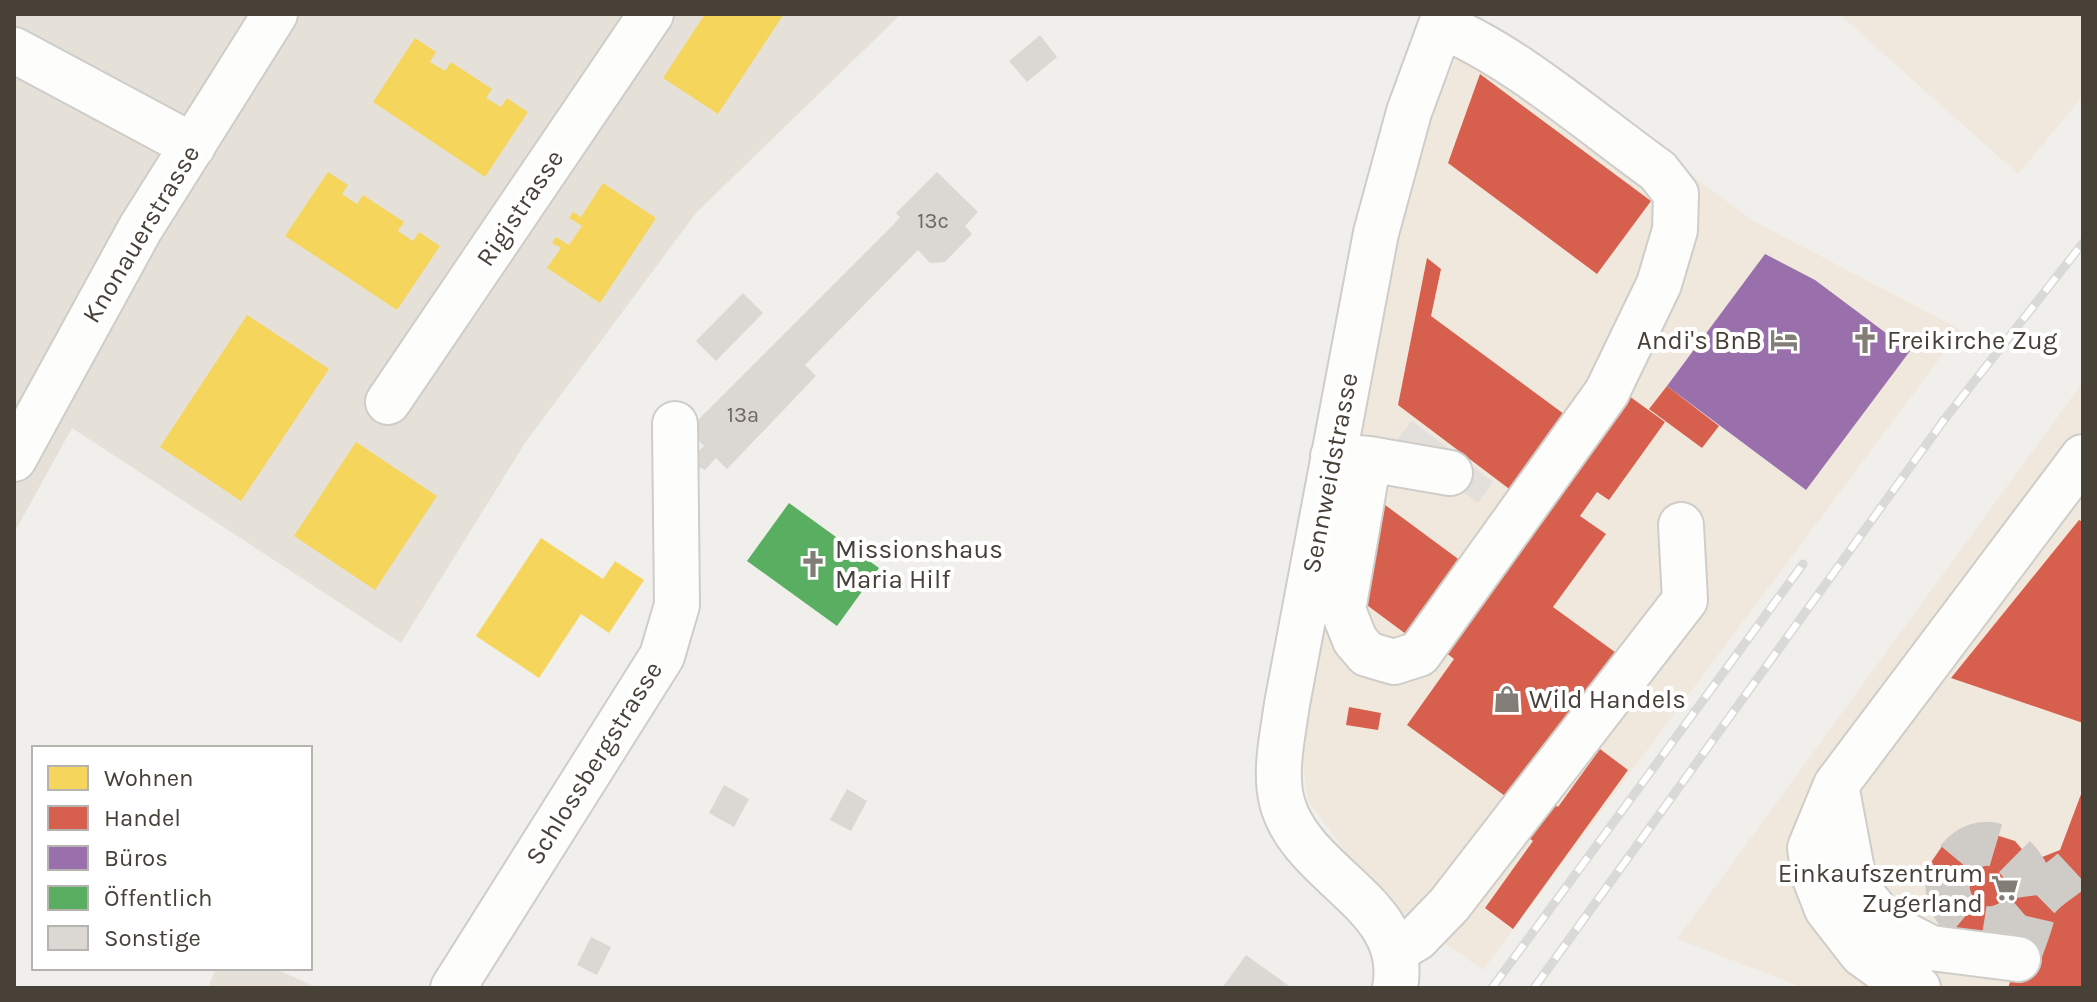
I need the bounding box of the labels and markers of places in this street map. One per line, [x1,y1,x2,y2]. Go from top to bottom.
place label: Andi's BnB [1637,325,1762,356]
hotel icon: Andi's BnB [1769,325,1799,355]
church icon: Freikirche Zug [1850,325,1880,355]
place label: Freikirche Zug [1887,325,2058,356]
place label: Missionshaus Maria Hilf [835,534,1003,595]
church icon: Missionshaus Maria Hilf [798,549,828,579]
shop icon: Wild Handels [1492,684,1522,714]
place label: Wild Handels [1529,684,1686,715]
place label: Einkaufszentrum Zugerland [1778,858,1983,919]
supermarket icon: Einkaufszentrum Zugerland [1990,873,2020,903]

